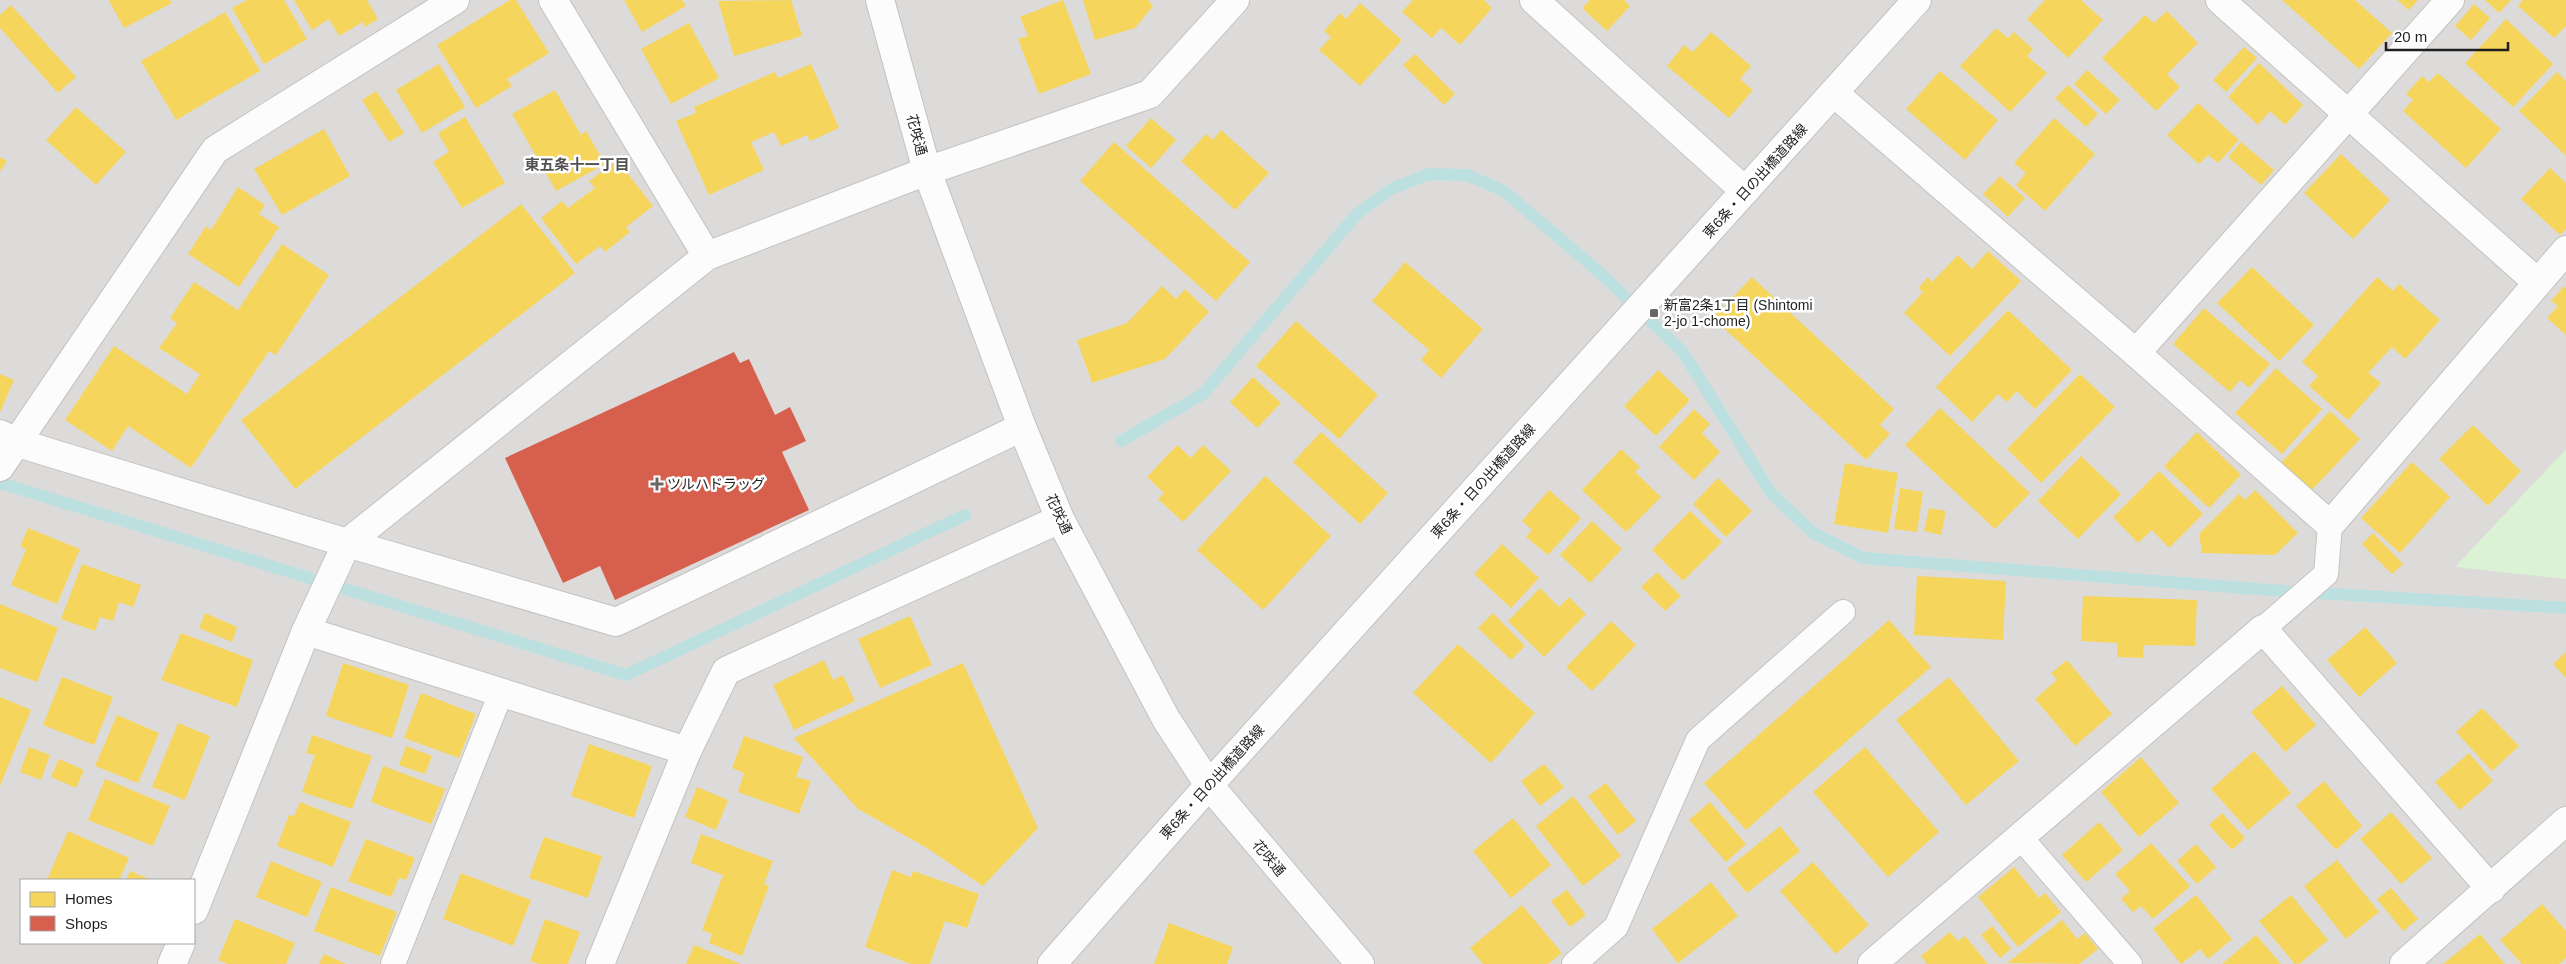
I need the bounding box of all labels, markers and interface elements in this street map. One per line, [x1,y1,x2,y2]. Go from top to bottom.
scale bar [2386,20,2508,52]
text: 20 m [2394,28,2427,45]
street label: 花咲通 [904,113,930,157]
street label: 東6条・日の出橋道路線 [1700,121,1810,241]
district label: 東五条十一丁目 [524,156,630,173]
place label: 新富2条1丁目 (Shintomi 2-jo 1-chome) [1664,297,1813,329]
marker: 新富2条1丁目 (Shintomi 2-jo 1-chome) [1648,307,1660,319]
street label: 東6条・日の出橋道路線 [1428,421,1538,541]
place label: ツルハドラッグ [667,476,765,492]
marker: ツルハドラッグ [651,478,663,490]
street label: 花咲通 [1043,492,1075,536]
street label: 東6条・日の出橋道路線 [1157,722,1267,842]
street label: 花咲通 [1249,837,1289,879]
legend [20,879,195,944]
text: Homes [65,890,113,907]
text: Shops [65,915,108,932]

